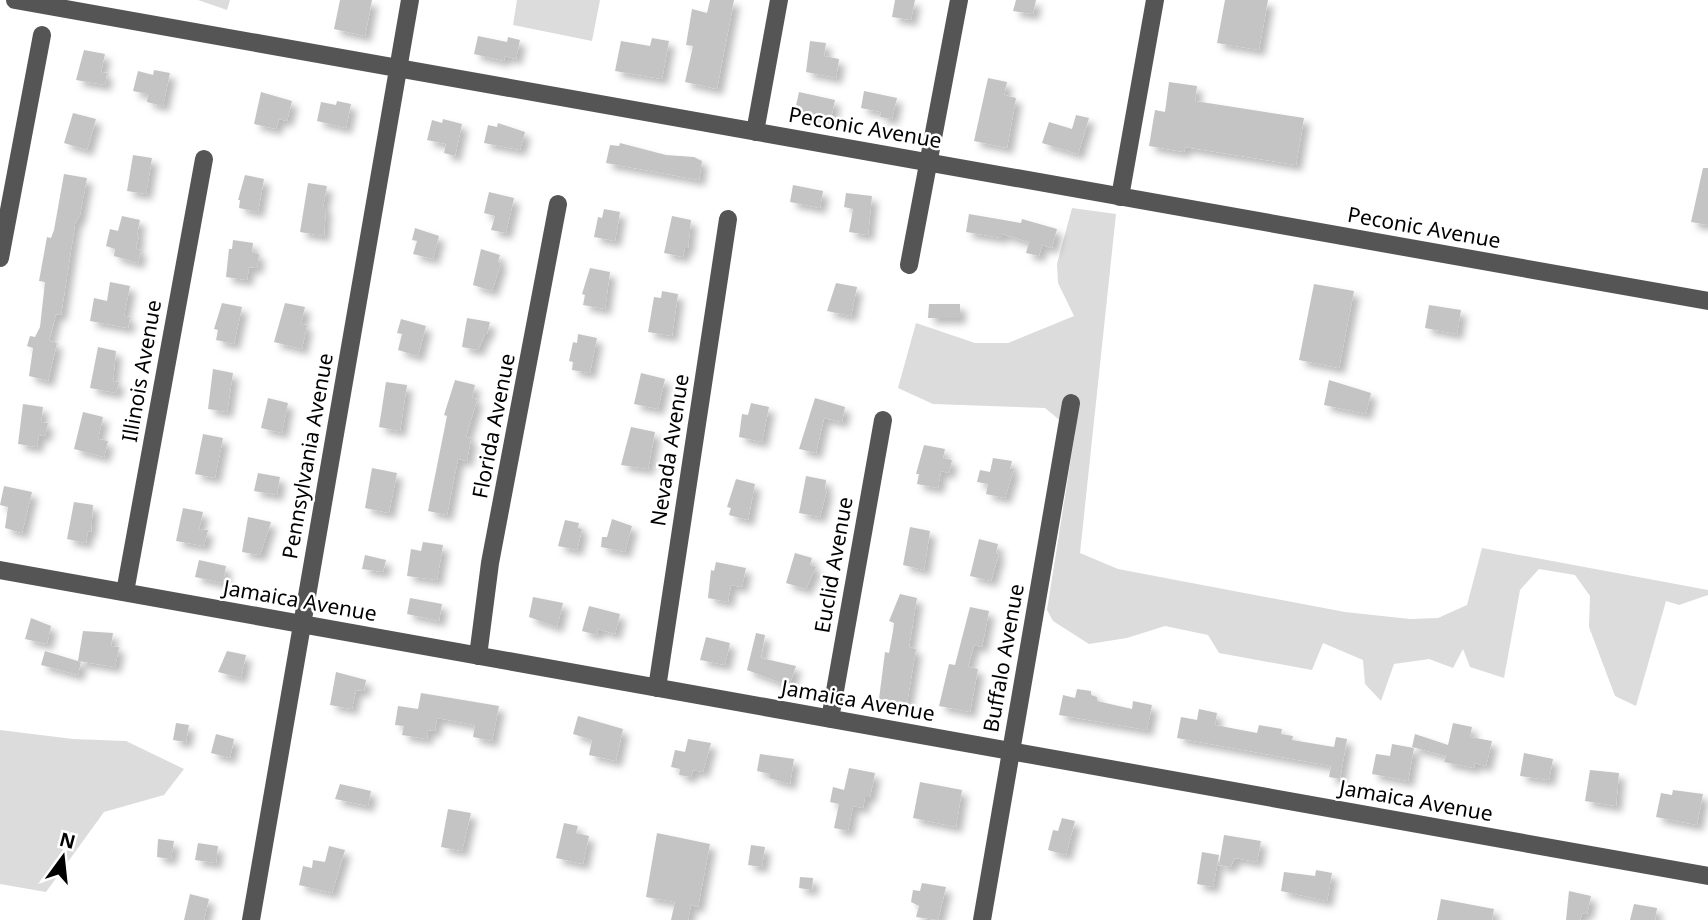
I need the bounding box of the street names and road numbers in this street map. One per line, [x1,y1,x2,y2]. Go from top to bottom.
street label: Peconic Avenue [786,100,944,154]
street label: Peconic Avenue [1345,200,1503,254]
street label: Illinois Avenue [115,298,167,444]
street label: Pennsylvania Avenue [275,351,339,561]
street label: Florida Avenue [465,351,521,501]
street label: Nevada Avenue [643,372,695,528]
street label: Euclid Avenue [807,495,859,635]
street label: Jamaica Avenue [219,572,379,627]
street label: Buffalo Avenue [976,581,1030,734]
street label: Jamaica Avenue [777,672,937,727]
street label: Jamaica Avenue [1335,772,1495,827]

